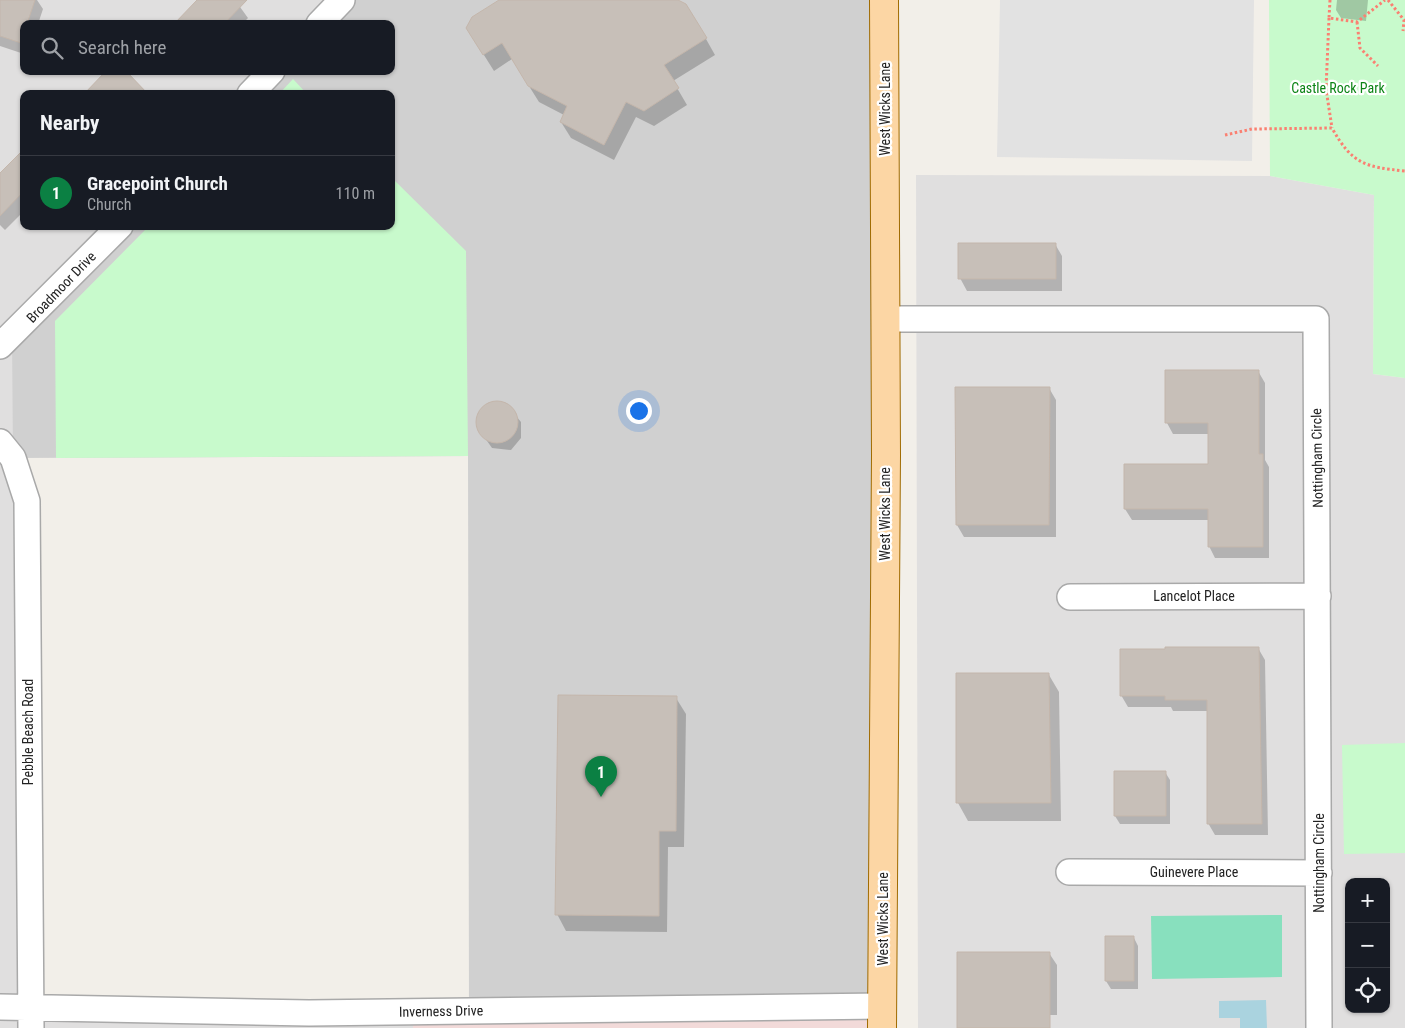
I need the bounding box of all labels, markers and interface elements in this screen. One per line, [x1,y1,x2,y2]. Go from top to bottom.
search box [20,20,395,75]
icon: search [38,34,66,62]
text: Search here [78,36,166,59]
street label: West Wicks Lane [877,62,893,156]
park label: Castle Rock Park [1291,80,1385,96]
text: Nearby [40,111,99,135]
text: Gracepoint Church [87,172,228,195]
text: 1 [52,184,60,203]
text: 110 m [336,184,375,203]
text: Church [87,195,131,214]
street label: Broadmoor Drive [23,248,99,326]
your location [626,398,652,424]
street label: Nottingham Circle [1308,408,1326,508]
street label: West Wicks Lane [877,467,893,561]
street label: Lancelot Place [1153,588,1235,604]
street label: Pebble Beach Road [20,679,36,785]
pin: 1 [585,756,617,797]
street label: Nottingham Circle [1311,813,1327,913]
street label: Guinevere Place [1150,864,1239,880]
street label: West Wicks Lane [875,872,891,966]
map controls [1345,878,1390,1013]
button: + [1345,878,1390,923]
button: − [1345,923,1390,968]
button: locate [1345,968,1390,1013]
street label: Inverness Drive [399,1002,484,1020]

